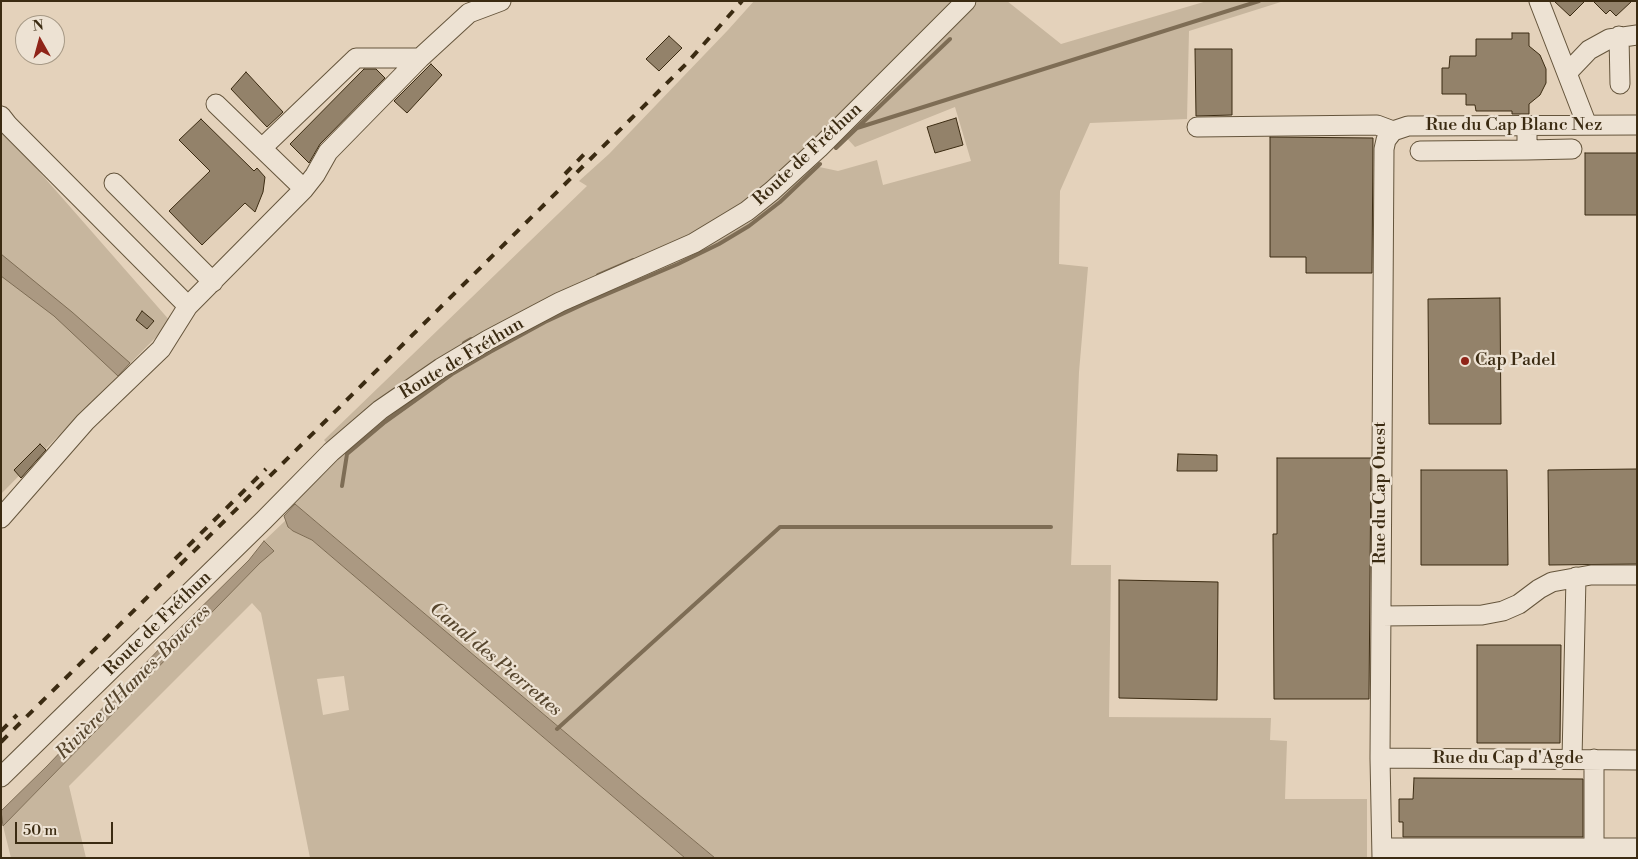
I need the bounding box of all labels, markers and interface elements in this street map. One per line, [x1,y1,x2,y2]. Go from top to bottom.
north arrow [15,15,65,65]
text: N [32,16,45,36]
street label: Route de Fréthun [749,99,867,211]
street label: Rue du Cap Blanc Nez [1426,115,1602,137]
street label: Route de Fréthun [396,313,528,405]
place label: Cap Padel [1475,350,1556,372]
marker: Cap Padel [1459,355,1471,367]
street label: Rue du Cap Ouest [1370,421,1392,565]
street label: Route de Fréthun [100,567,216,681]
water label: Canal des Pierrettes [424,598,566,722]
water label: Rivière d'Hames-Boucres [52,601,216,765]
street label: Rue du Cap d'Agde [1432,748,1584,770]
scale bar [18,812,115,844]
text: 50 m [23,821,57,840]

